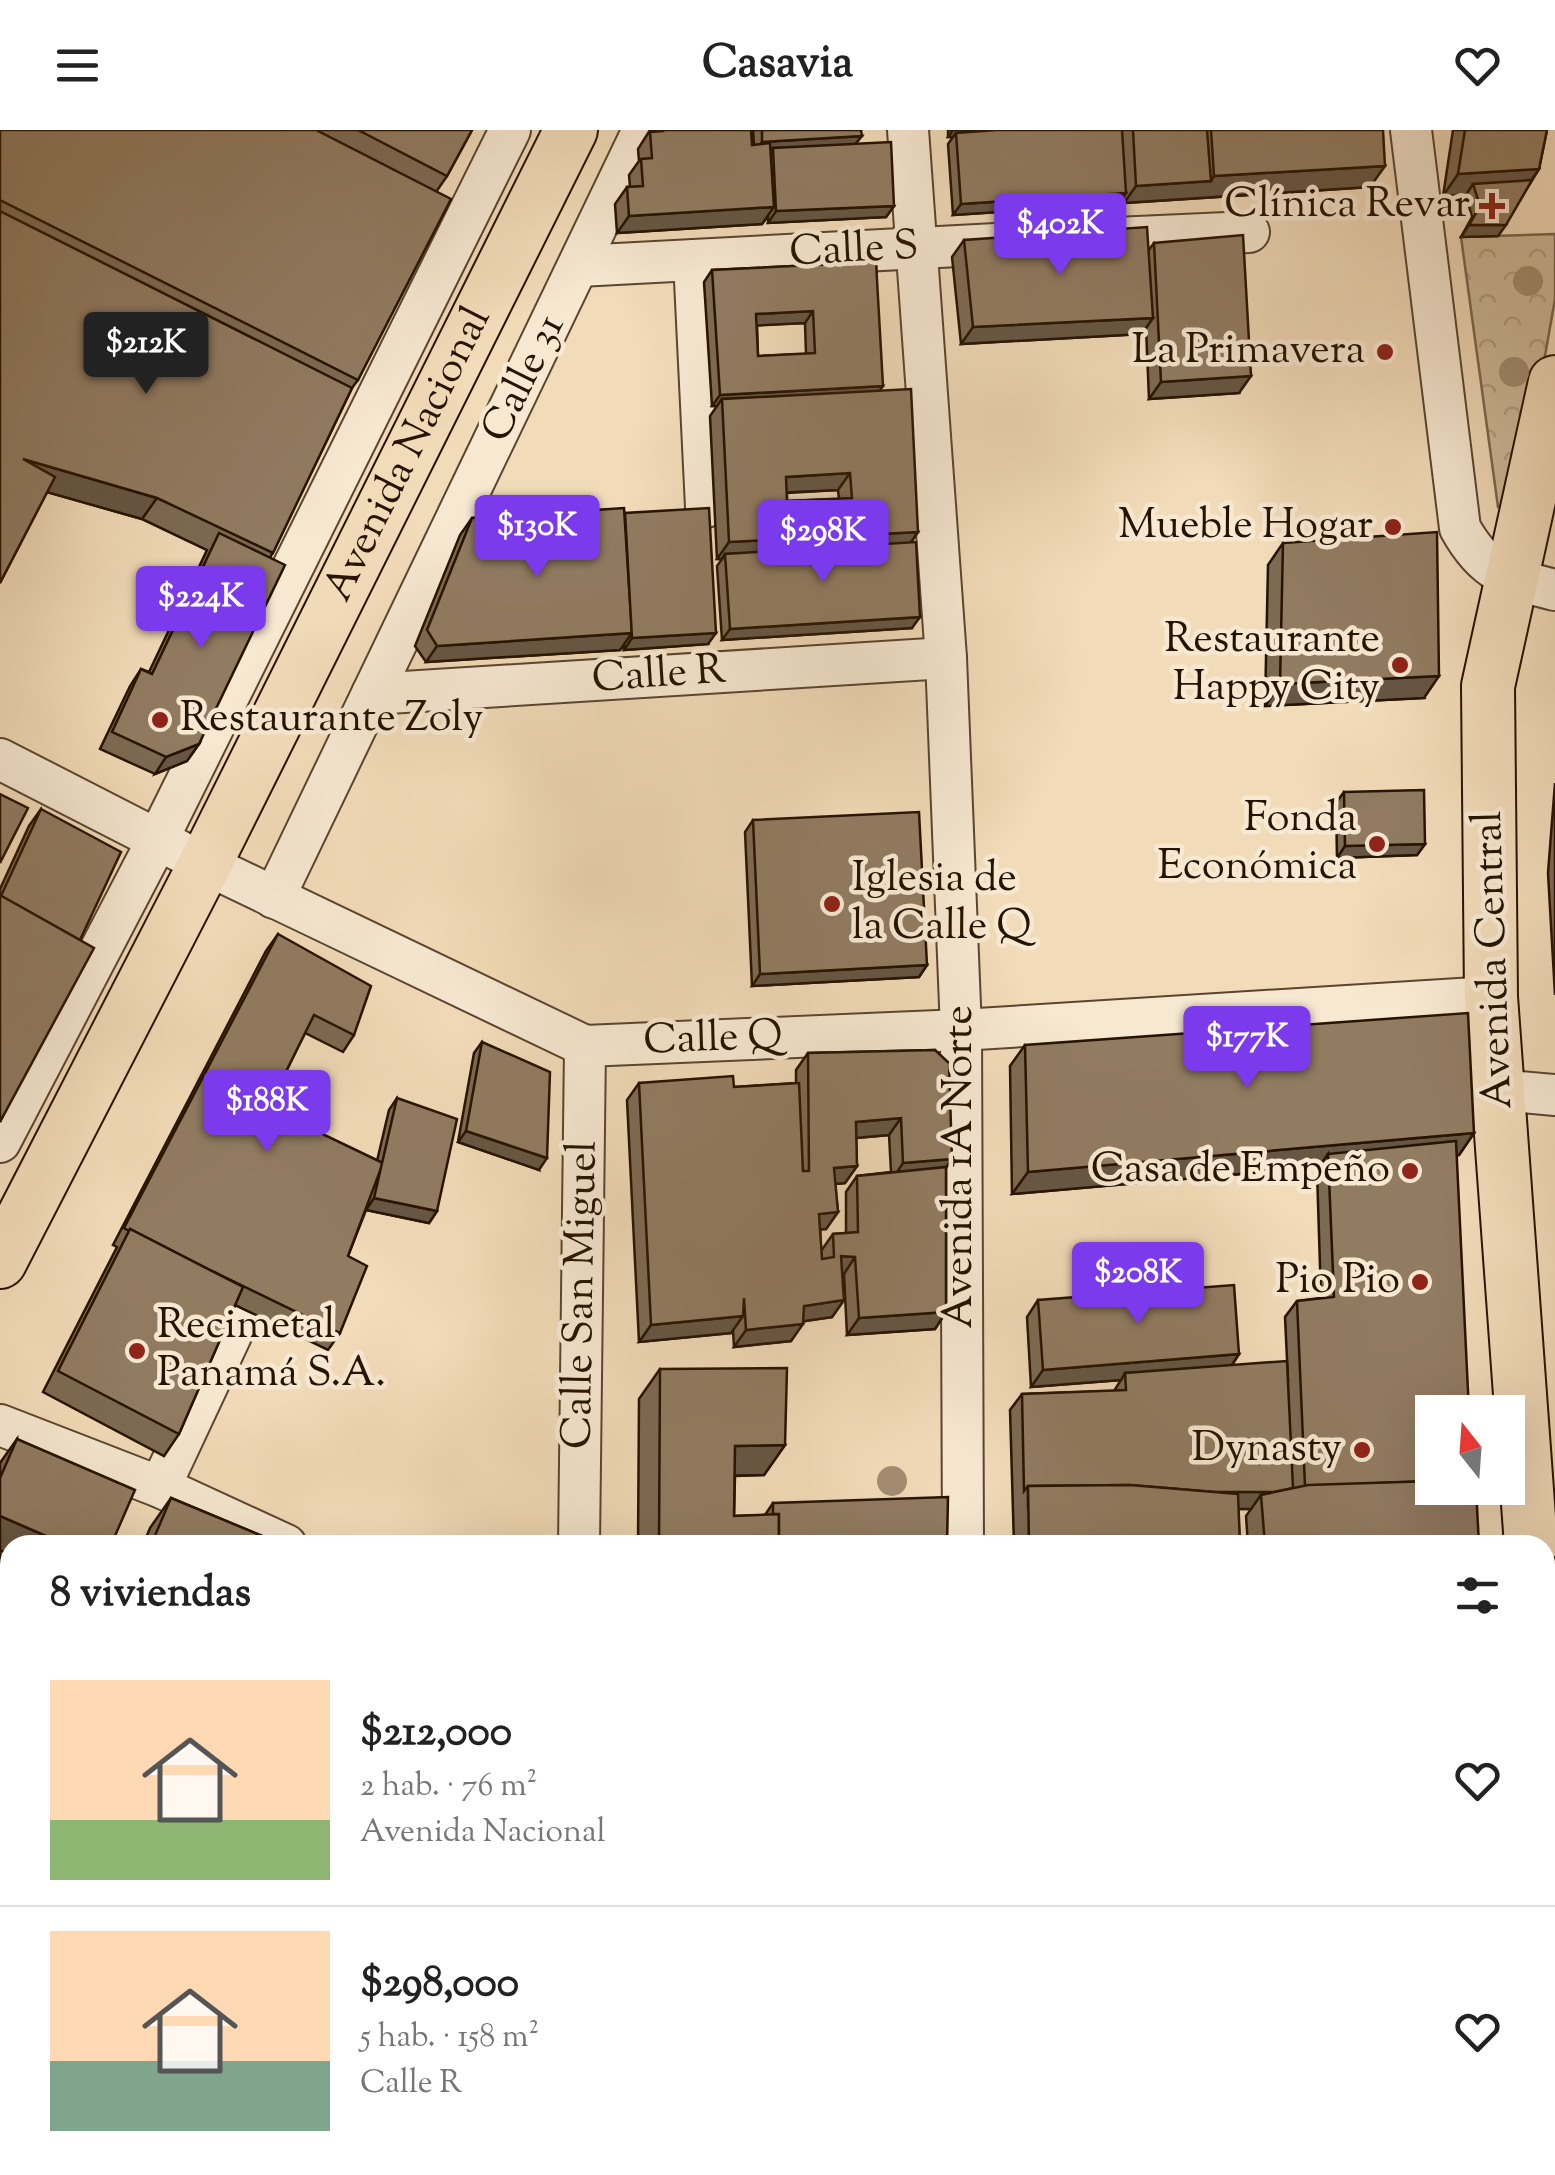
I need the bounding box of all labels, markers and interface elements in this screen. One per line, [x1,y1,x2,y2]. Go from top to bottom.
text: Casavia [702,33,853,98]
icon: menu [50,38,105,93]
icon: heart [1450,38,1505,93]
place label: Clínica Revar [1224,176,1470,236]
pin: $402K [990,193,1130,278]
marker: Clínica Revar [1479,193,1505,219]
text: $402K [1016,202,1104,248]
street label: Calle S [788,218,920,284]
street label: Avenida Nacional [310,297,508,612]
street label: Calle 31 [468,305,582,453]
pin: $212K [76,312,216,397]
text: $212K [105,321,187,367]
place label: La Primavera [1132,322,1365,382]
marker: La Primavera [1374,341,1396,363]
pin: $130K [467,495,607,580]
place label: Mueble Hogar [1118,497,1373,557]
pin: $298K [753,500,893,585]
text: $130K [497,504,577,550]
text: $298K [780,509,866,555]
marker: Mueble Hogar [1382,516,1404,538]
pin: $224K [131,566,271,651]
text: $224K [158,575,244,621]
place label: Restaurante Happy City [1164,611,1380,719]
street label: Calle R [590,641,728,711]
marker: Restaurante Happy City [1389,654,1411,676]
place label: Restaurante Zoly [180,690,483,750]
marker: Restaurante Zoly [149,709,171,731]
place label: Fonda Económica [1157,790,1357,898]
street label: Avenida Central [1460,810,1530,1110]
marker: Fonda Económica [1366,833,1388,855]
place label: Iglesia de la Calle Q [852,850,1036,958]
marker: Iglesia de la Calle Q [821,893,843,915]
street label: Avenida 1A Norte [931,1005,991,1329]
pin: $177K [1177,1006,1317,1091]
street label: Calle Q [642,1007,788,1072]
text: $177K [1205,1015,1289,1061]
pin: $188K [197,1070,337,1155]
text: $188K [225,1079,309,1125]
street label: Calle San Miguel [549,1140,615,1450]
place label: Casa de Empeño [1091,1141,1390,1201]
marker: Casa de Empeño [1399,1160,1421,1182]
pin: $208K [1068,1242,1208,1327]
text: $208K [1094,1251,1182,1297]
place label: Pio Pio [1275,1252,1400,1312]
marker: Pio Pio [1409,1271,1431,1293]
place label: Recimetal Panamá S.A. [157,1297,386,1405]
marker: Recimetal Panamá S.A. [126,1340,148,1362]
north arrow [1415,1395,1525,1505]
map controls [1415,1395,1525,1505]
place label: Dynasty [1192,1420,1342,1480]
marker: Dynasty [1351,1439,1373,1461]
text: 8 viviendas [50,1565,251,1625]
icon: filters [1450,1568,1505,1623]
text: $212,000 [360,1704,512,1764]
icon: home [130,1720,250,1840]
icon: heart [1450,1753,1505,1808]
text: 2 hab. · 76 m² [360,1764,537,1810]
text: Avenida Nacional [360,1810,606,1856]
text: $298,000 [360,1955,519,2015]
icon: home [130,1971,250,2091]
icon: heart [1450,2004,1505,2059]
text: 5 hab. · 158 m² [360,2015,539,2061]
text: Calle R [360,2061,462,2107]

